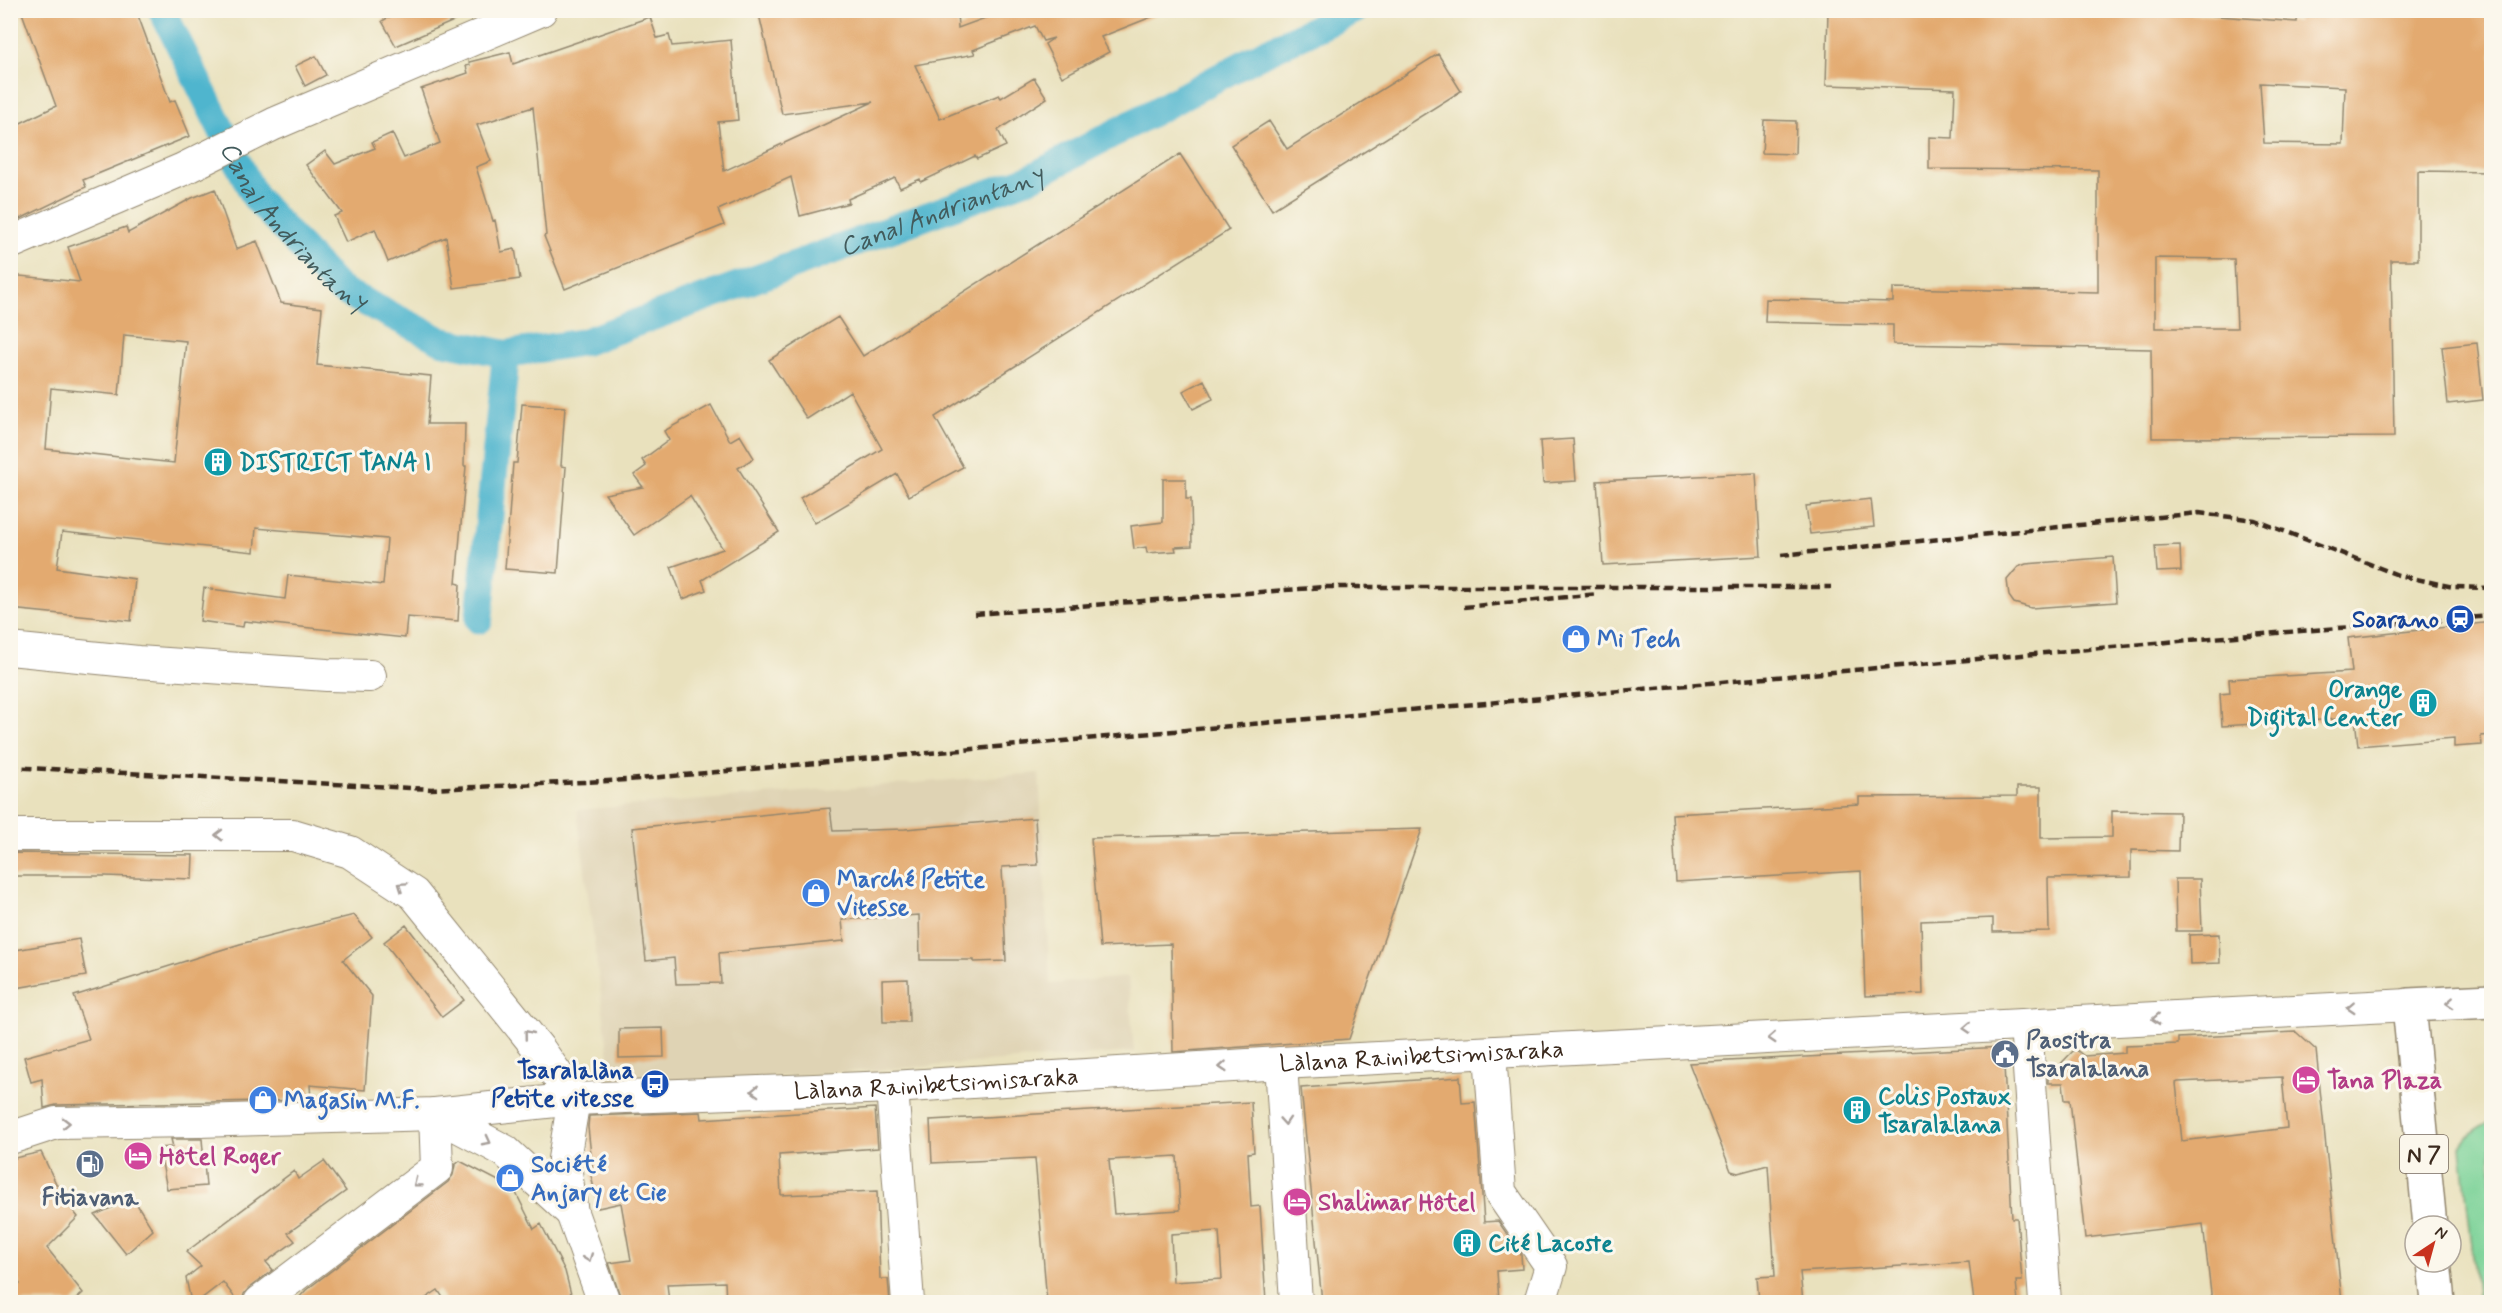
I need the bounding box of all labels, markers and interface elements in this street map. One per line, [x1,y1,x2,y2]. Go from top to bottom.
water label: Canal Andriantany [211,136,374,320]
water label: Canal Andriantany [836,158,1052,265]
building icon: DISTRICT TANA I [202,446,234,478]
place label: DISTRICT TANA I [239,448,431,479]
station icon: Soarano [2444,603,2476,635]
place label: Soarano [2352,605,2439,636]
shop icon: Mi Tech [1560,623,1592,655]
place label: Mi Tech [1597,625,1681,656]
place label: Orange Digital Center [2247,675,2403,737]
building icon: Orange Digital Center [2407,687,2439,719]
one-way arrow [215,829,224,841]
place label: Marché Petite Vitesse [837,865,985,924]
shop icon: Marché Petite Vitesse [800,877,832,909]
one-way arrow [397,883,408,894]
one-way arrow [2446,996,2455,1009]
one-way arrow [2347,1002,2356,1015]
one-way arrow [2152,1012,2161,1025]
one-way arrow [1963,1022,1972,1035]
place label: Paositra Tsaralalana [2026,1026,2150,1085]
one-way arrow [524,1030,535,1041]
one-way arrow [1768,1032,1777,1045]
street label: Làlana Rainibetsimisaraka [1279,1034,1565,1080]
public building icon: Paositra Tsaralalana [1989,1038,2021,1070]
place label: Tsaralalàna Petite vitesse [491,1056,634,1115]
one-way arrow [1218,1060,1227,1073]
street label: Làlana Rainibetsimisaraka [794,1062,1080,1108]
hotel icon: Tana Plaza [2290,1064,2322,1096]
place label: Tana Plaza [2327,1066,2442,1097]
bus stop icon: Tsaralalàna Petite vitesse [639,1068,671,1100]
place label: Colis Postaux Tsaralalana [1878,1082,2011,1141]
shop icon: Magasin M.F. [247,1084,279,1116]
one-way arrow [751,1085,760,1098]
place label: Magasin M.F. [284,1086,419,1120]
building icon: Colis Postaux Tsaralalana [1841,1094,1873,1126]
one-way arrow [62,1117,71,1129]
one-way arrow [1278,1117,1291,1126]
one-way arrow [481,1134,491,1145]
road number: N 7 [2400,1135,2448,1173]
hotel icon: Hôtel Roger [122,1140,154,1172]
place label: Hôtel Roger [159,1142,282,1174]
fuel station icon: Fitiavana [74,1148,106,1180]
place label: Société Anjary et Cie [531,1150,667,1209]
shop icon: Société Anjary et Cie [494,1162,526,1194]
one-way arrow [413,1176,424,1187]
place label: Fitiavana [42,1183,139,1214]
hotel icon: Shalimar Hôtel [1281,1186,1313,1218]
place label: Shalimar Hôtel [1318,1188,1475,1219]
north arrow [2403,1214,2463,1274]
text: N [2430,1221,2451,1245]
building icon: Cité Lacoste [1451,1227,1483,1259]
place label: Cité Lacoste [1488,1229,1613,1260]
one-way arrow [581,1252,593,1263]

